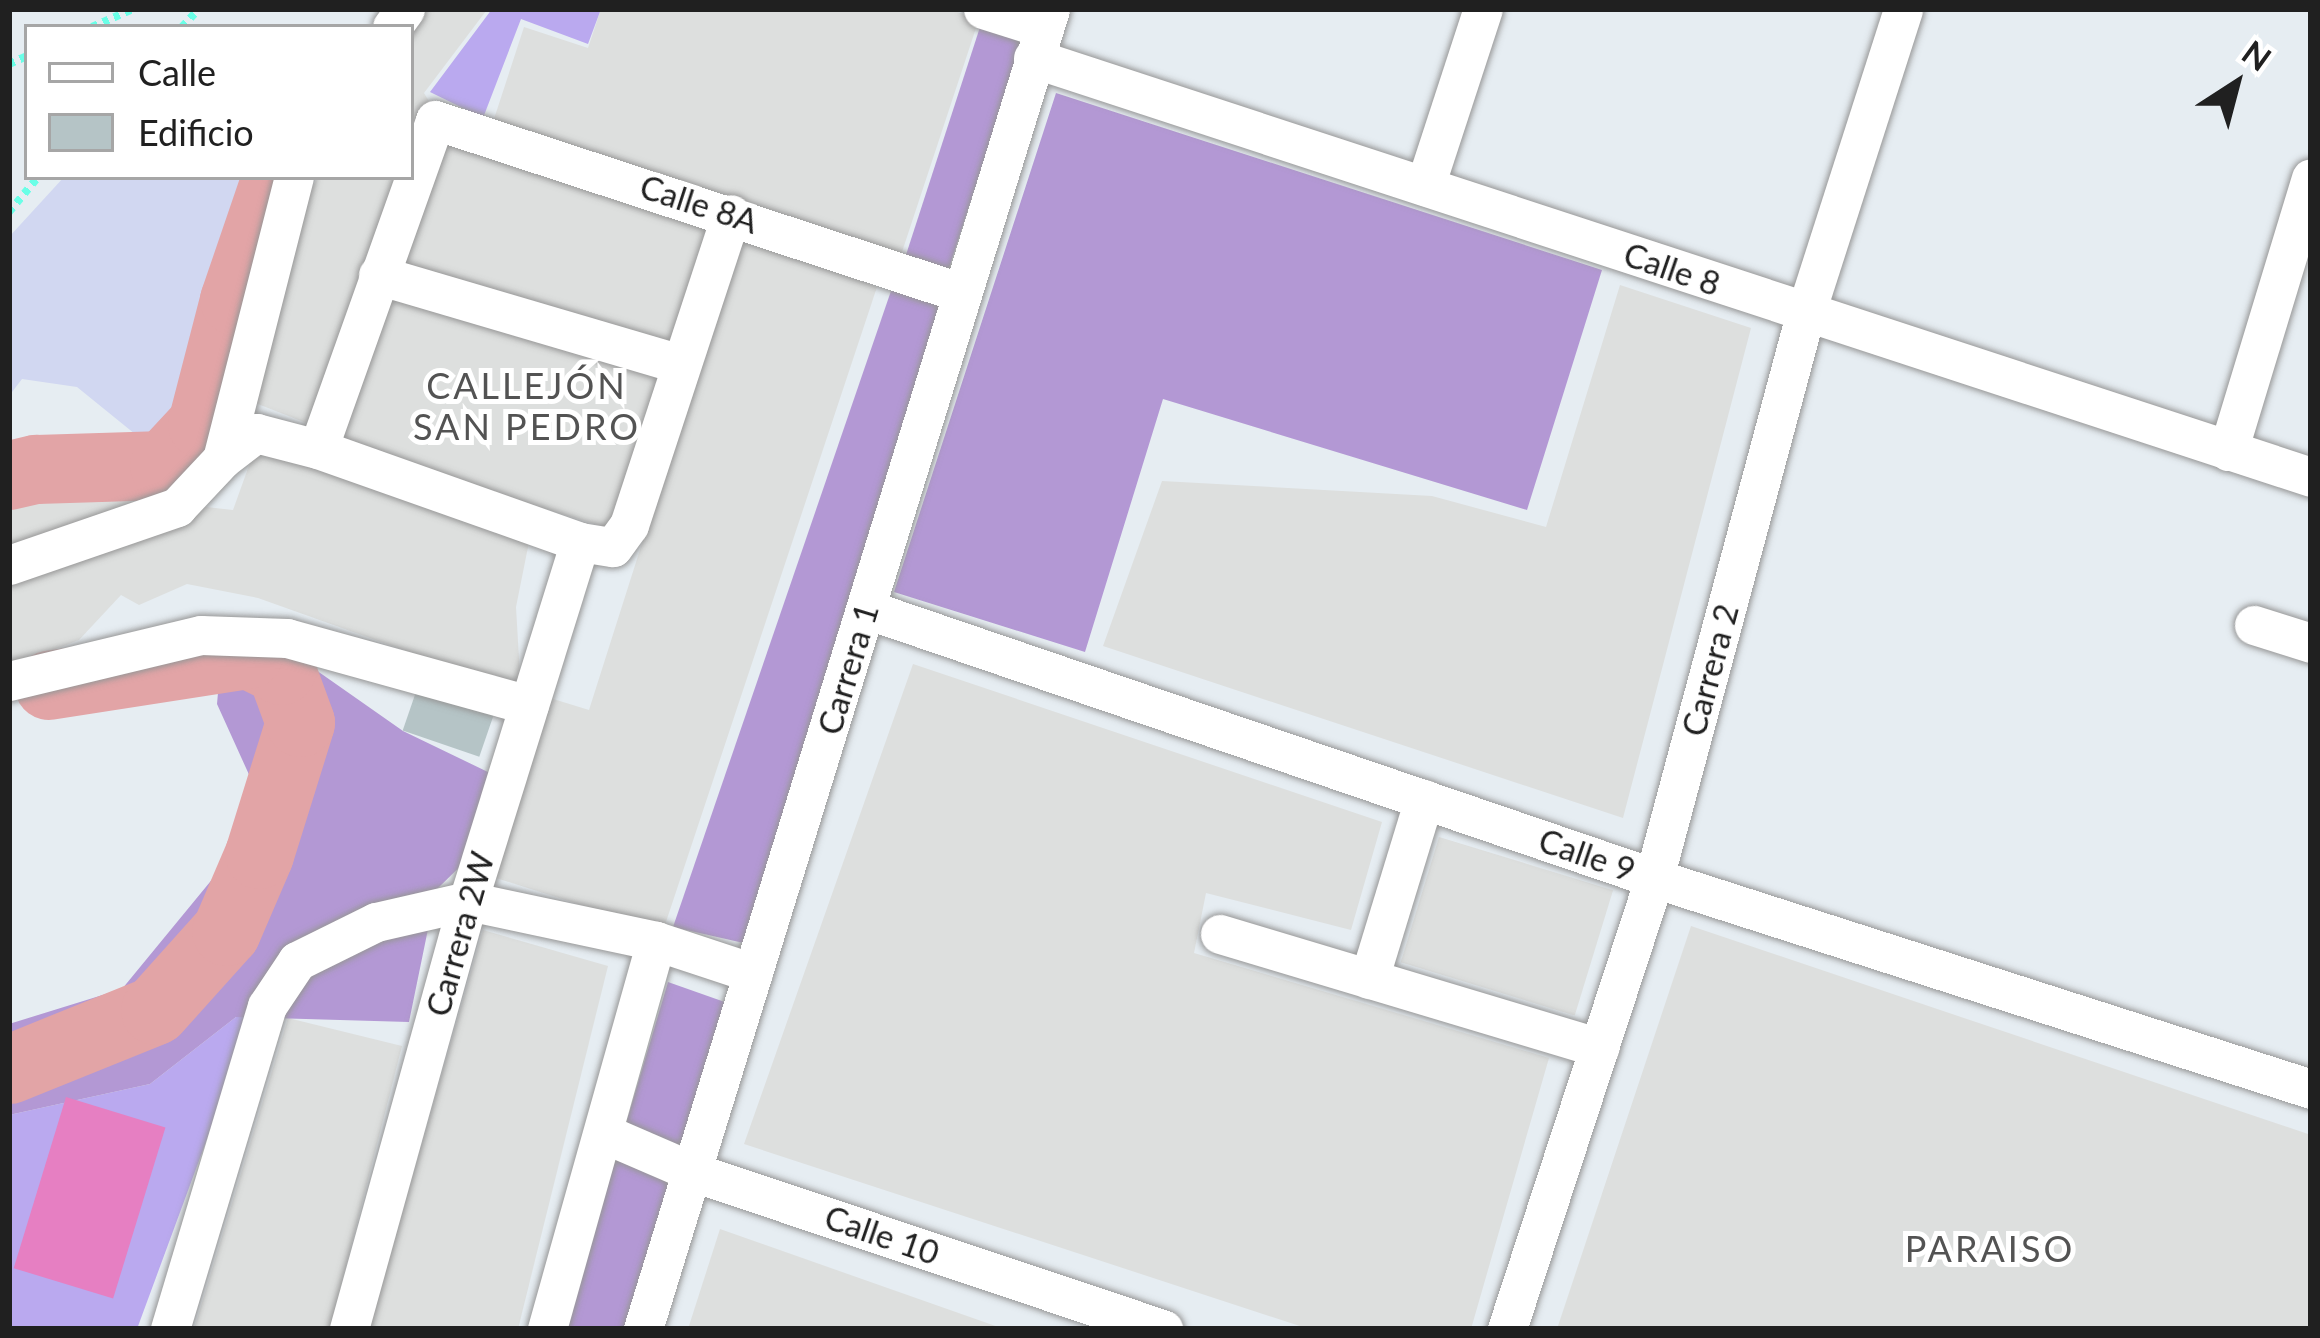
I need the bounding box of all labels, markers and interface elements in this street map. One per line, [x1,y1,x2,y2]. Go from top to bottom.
legend [24,24,414,180]
north arrow [2176,24,2296,144]
text: N [2235,31,2279,79]
text: Calle [138,50,216,94]
text: Edificio [138,110,254,154]
street label: Calle 8A [635,166,763,242]
street label: Calle 8 [1619,234,1725,304]
district label: CALLEJÓN SAN PEDRO [413,363,641,448]
street label: Carrera 1 [809,599,887,739]
street label: Carrera 2 [1673,600,1747,740]
street label: Calle 9 [1534,820,1640,890]
street label: Carrera 2W [418,847,502,1021]
street label: Calle 10 [820,1197,944,1273]
district label: PARAISO [1905,1227,2075,1271]

